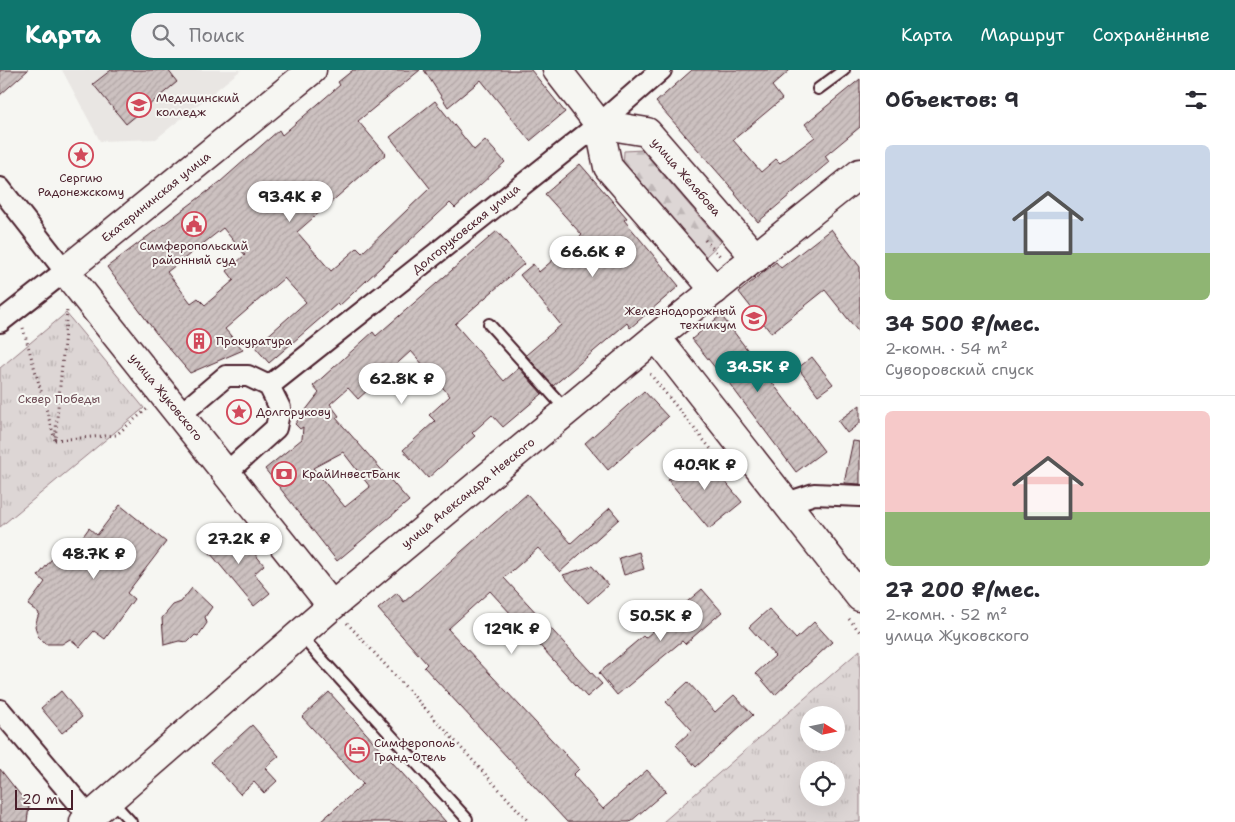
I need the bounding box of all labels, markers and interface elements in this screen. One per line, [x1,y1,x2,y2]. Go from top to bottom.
search box [131,13,481,58]
text: Карта [25,19,101,51]
icon: search [149,21,177,49]
text: Поиск [189,23,244,48]
text: Карта [901,23,952,47]
text: Маршрут [980,23,1064,47]
text: Сохранённые [1092,23,1210,47]
text: Объектов: 9 [885,86,1019,114]
icon: filters [1182,86,1210,114]
place label: Медицинский колледж [156,90,239,120]
school or university icon: Медицинский колледж [126,92,152,118]
street label: улица Желябова [648,134,725,220]
place icon: Сергию Радонежскому [68,142,94,168]
street label: Екатерининская улица [98,148,214,246]
place label: Сергию Радонежскому [38,170,124,200]
icon: home [1003,178,1093,268]
pin: 93.4K ₽ [244,180,336,223]
street label: Долгоруковская улица [409,180,524,278]
text: 93.4K ₽ [258,186,322,207]
public building icon: Симферопольский районный суд [181,211,207,237]
pin: 66.6K ₽ [547,236,639,278]
place label: Симферопольский районный суд [140,238,249,268]
text: 66.6K ₽ [560,241,626,262]
place label: Железнодорожный техникум [625,303,736,333]
school or university icon: Железнодорожный техникум [741,305,767,331]
text: 34 500 ₽/мес. [885,310,1040,338]
building icon: Прокуратура [186,328,212,354]
place label: Прокуратура [216,333,293,349]
text: 2-комн. · 54 m² [885,338,1008,359]
street label: улица Жуковского [126,350,206,444]
pin: 34.5K ₽ [712,350,804,393]
text: 34.5K ₽ [726,356,790,377]
text: Суворовский спуск [885,359,1034,380]
pin: 62.8K ₽ [356,362,448,405]
text: 62.8K ₽ [370,368,434,389]
park label: Сквер Победы [18,391,100,407]
place icon: Долгорукову [226,399,252,425]
place label: Долгорукову [256,404,331,420]
street label: улица Александра Невского [398,434,538,552]
icon: home [1003,443,1093,533]
pin: 40.9K ₽ [659,448,751,491]
text: 40.9K ₽ [674,454,736,475]
bank icon: КрайИнвестБанк [271,461,297,487]
place label: КрайИнвестБанк [302,466,401,482]
pin: 27.2K ₽ [193,522,285,565]
text: 27.2K ₽ [207,528,271,549]
pin: 48.7K ₽ [48,538,140,580]
text: 48.7K ₽ [62,543,126,564]
text: 27 200 ₽/мес. [885,576,1040,604]
pin: 50.5K ₽ [615,600,707,642]
text: 2-комн. · 52 m² [885,604,1007,625]
text: 50.5K ₽ [630,605,692,626]
pin: 129K ₽ [471,612,553,655]
text: 129K ₽ [484,618,540,639]
text: улица Жуковского [885,625,1029,646]
north arrow [800,706,845,751]
map controls [800,706,845,806]
place label: Симферополь Гранд-Отель [374,735,455,765]
hotel icon: Симферополь Гранд-Отель [344,737,370,763]
button: locate [800,761,845,806]
scale bar [15,787,72,810]
text: 20 m [22,790,58,808]

